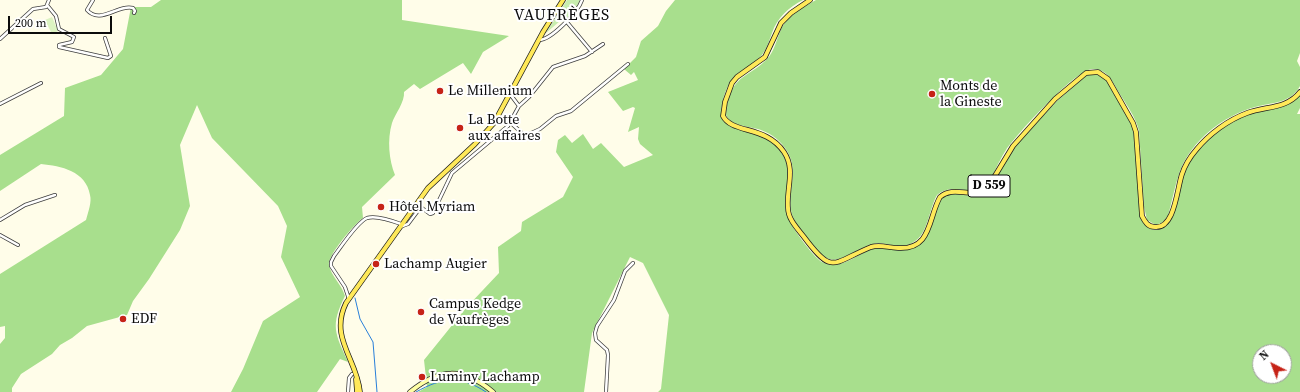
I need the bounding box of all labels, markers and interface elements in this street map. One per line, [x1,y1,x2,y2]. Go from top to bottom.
district label: VAUFRÈGES [514,6,610,26]
scale bar [10,8,114,34]
text: 200 m [15,15,47,31]
place label: Monts de la Gineste [940,78,1002,110]
place label: Le Millenium [448,83,532,99]
marker: Le Millenium [435,86,445,96]
marker: Monts de la Gineste [927,89,937,99]
place label: La Botte aux affaires [468,112,541,144]
marker: La Botte aux affaires [455,123,465,133]
road number: D 559 [968,175,1010,197]
place label: Hôtel Myriam [389,199,475,215]
marker: Hôtel Myriam [376,202,386,212]
place label: Lachamp Augier [384,256,487,272]
marker: Lachamp Augier [371,259,381,269]
place label: Campus Kedge de Vaufrèges [429,296,521,328]
marker: Campus Kedge de Vaufrèges [416,307,426,317]
place label: EDF [131,311,157,327]
marker: EDF [118,314,128,324]
north arrow [1252,344,1292,384]
text: N [1256,347,1272,364]
place label: Luminy Lachamp [430,369,540,385]
marker: Luminy Lachamp [417,372,427,382]

